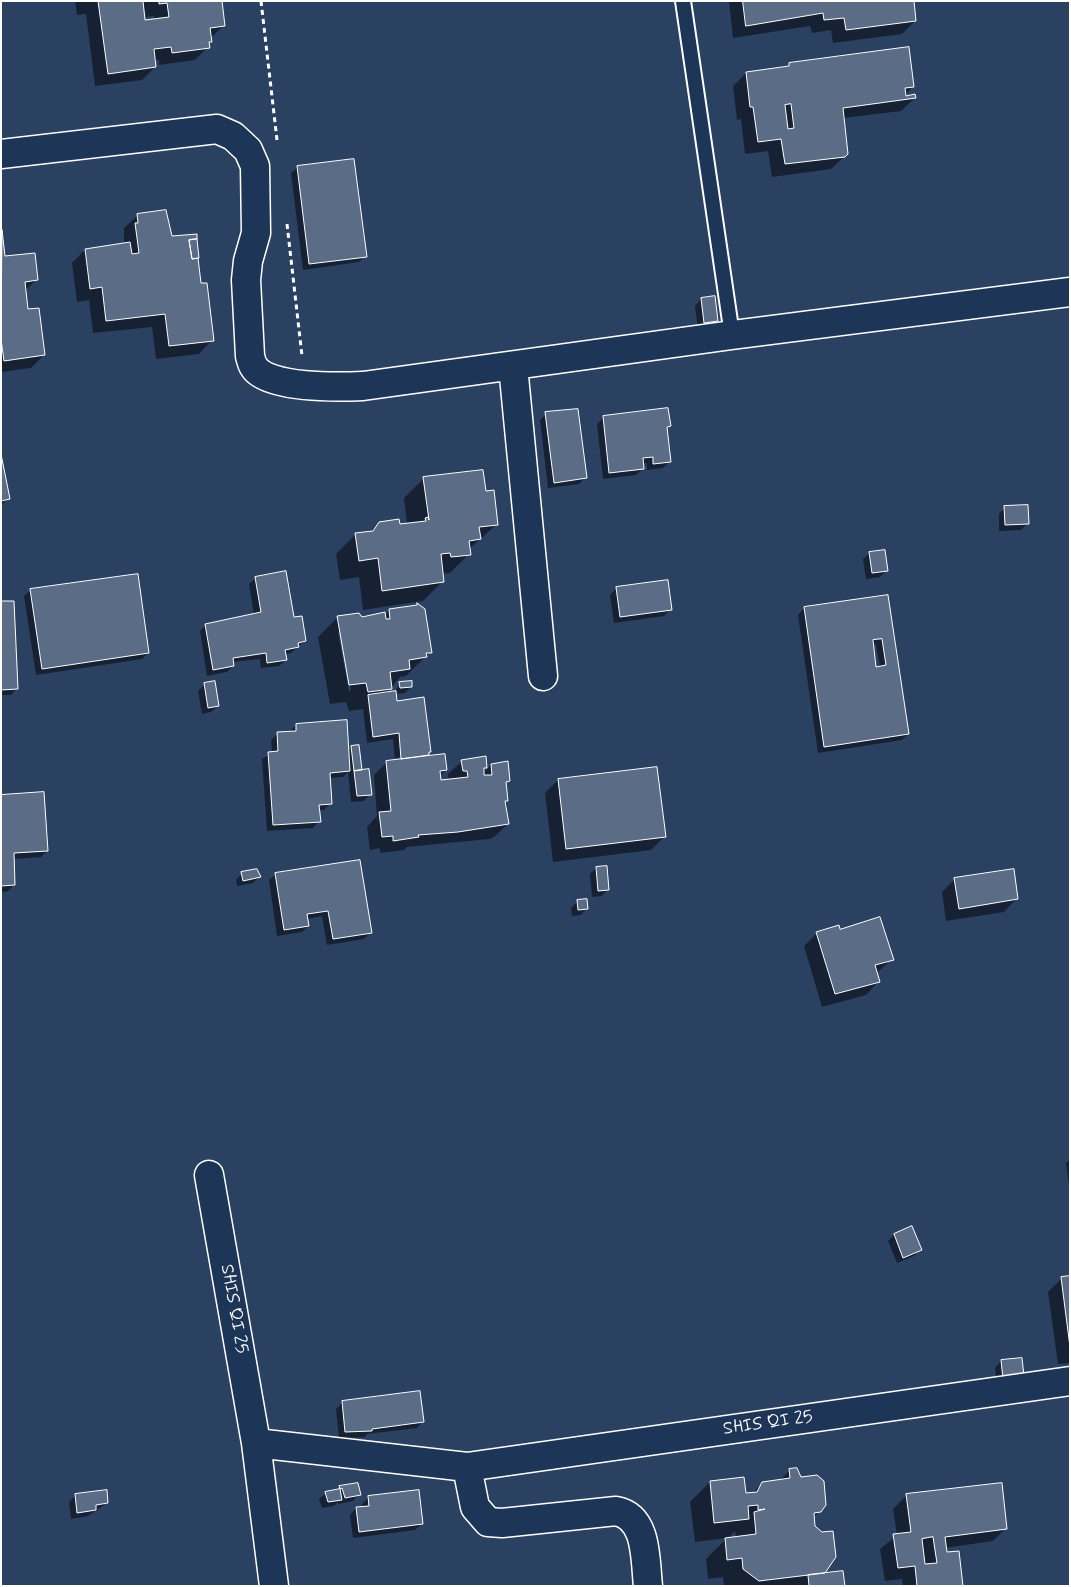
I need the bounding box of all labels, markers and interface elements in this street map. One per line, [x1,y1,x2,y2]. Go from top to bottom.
street label: SHIS QI 25 [215,1263,251,1355]
street label: SHIS QI 25 [722,1407,814,1441]

